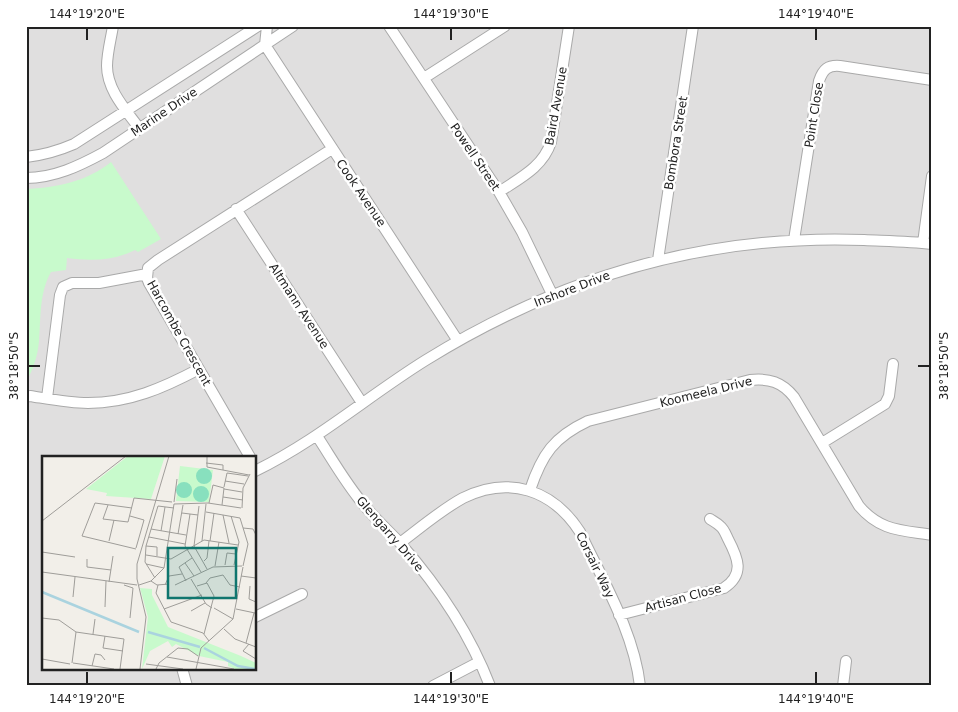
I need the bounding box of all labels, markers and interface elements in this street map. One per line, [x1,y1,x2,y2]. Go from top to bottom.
text: 144°19'20"E [49,7,125,21]
text: 144°19'30"E [413,7,489,21]
text: 144°19'40"E [778,7,854,21]
street label: Baird Avenue [542,66,570,146]
street label: Point Close [802,81,826,149]
street label: Marine Drive [128,85,200,139]
street label: Bombora Street [662,95,690,191]
street label: Powell Street [447,121,503,194]
street label: Cook Avenue [333,157,389,229]
street label: Altmann Avenue [266,261,332,351]
street label: Inshore Drive [532,268,612,310]
street label: Harcombe Crescent [144,278,214,388]
text: 38°18'50"S [7,332,21,400]
text: 38°18'50"S [937,332,951,400]
street label: Koomeela Drive [658,374,754,410]
inset map [42,456,256,670]
street label: Glengarry Drive [354,493,426,575]
street label: Corsair Way [573,530,617,600]
street label: Artisan Close [643,581,723,615]
text: 144°19'20"E [49,692,125,706]
text: 144°19'30"E [413,692,489,706]
text: 144°19'40"E [778,692,854,706]

